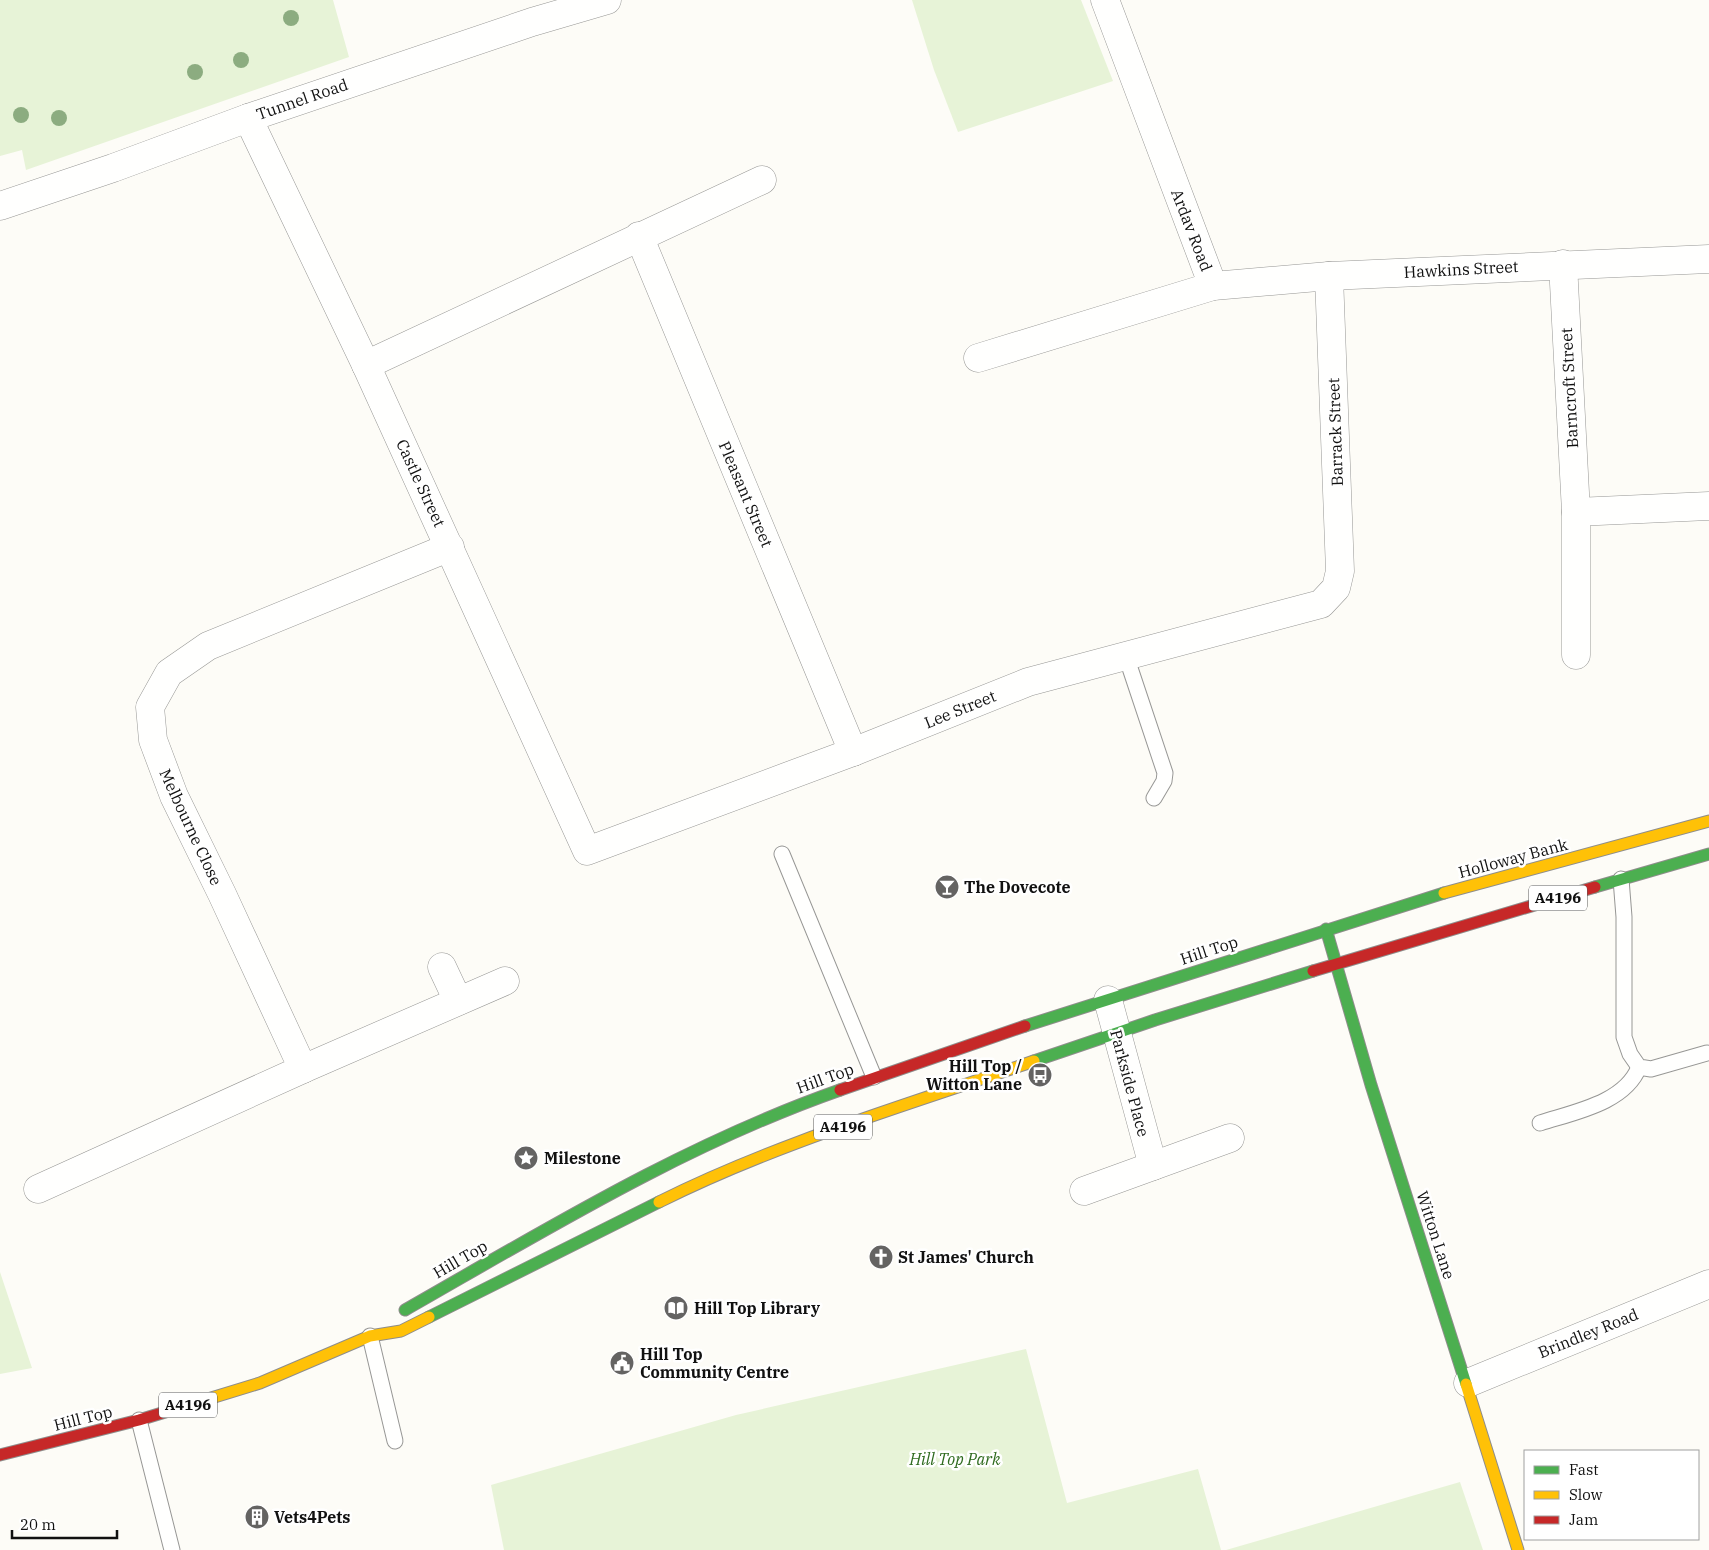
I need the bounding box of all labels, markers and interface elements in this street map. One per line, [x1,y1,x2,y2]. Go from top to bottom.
street label: Tunnel Road [253,74,351,124]
street label: Ardav Road [1167,186,1217,274]
street label: Hawkins Street [1403,256,1519,282]
street label: Barncroft Street [1556,327,1582,449]
street label: Barrack Street [1323,377,1347,487]
street label: Castle Street [392,436,450,530]
street label: Pleasant Street [715,438,777,550]
street label: Lee Street [921,685,999,732]
street label: Melbourne Close [155,766,227,888]
street label: Holloway Bank [1456,834,1570,882]
bar icon: The Dovecote [934,874,960,900]
place label: The Dovecote [964,877,1071,897]
road number: A4196 [1529,886,1587,910]
street label: Hill Top [1178,931,1241,969]
street label: Parkside Place [1106,1027,1154,1139]
place label: Hill Top / Witton Lane [926,1056,1022,1094]
street label: Hill Top [794,1058,857,1098]
bus stop icon: Hill Top / Witton Lane [1027,1062,1053,1088]
road number: A4196 [814,1114,872,1140]
place icon: Milestone [513,1145,539,1171]
place label: Milestone [544,1148,621,1168]
street label: Witton Lane [1412,1188,1460,1282]
street label: Hill Top [429,1235,491,1283]
church icon: St James' Church [868,1244,894,1270]
place label: St James' Church [898,1247,1034,1267]
library icon: Hill Top Library [663,1295,689,1321]
place label: Hill Top Library [694,1298,821,1318]
street label: Brindley Road [1535,1304,1641,1362]
place label: Hill Top Community Centre [640,1344,789,1382]
public building icon: Hill Top Community Centre [609,1350,635,1376]
road number: A4196 [159,1392,217,1418]
street label: Hill Top [52,1401,114,1435]
park label: Hill Top Park [908,1449,1001,1469]
legend [1524,1450,1699,1540]
text: Fast [1569,1460,1599,1479]
text: Slow [1569,1485,1603,1504]
building icon: Vets4Pets [244,1504,270,1530]
place label: Vets4Pets [274,1507,350,1527]
scale bar [12,1508,118,1540]
text: Jam [1569,1510,1598,1529]
text: 20 m [20,1515,56,1534]

